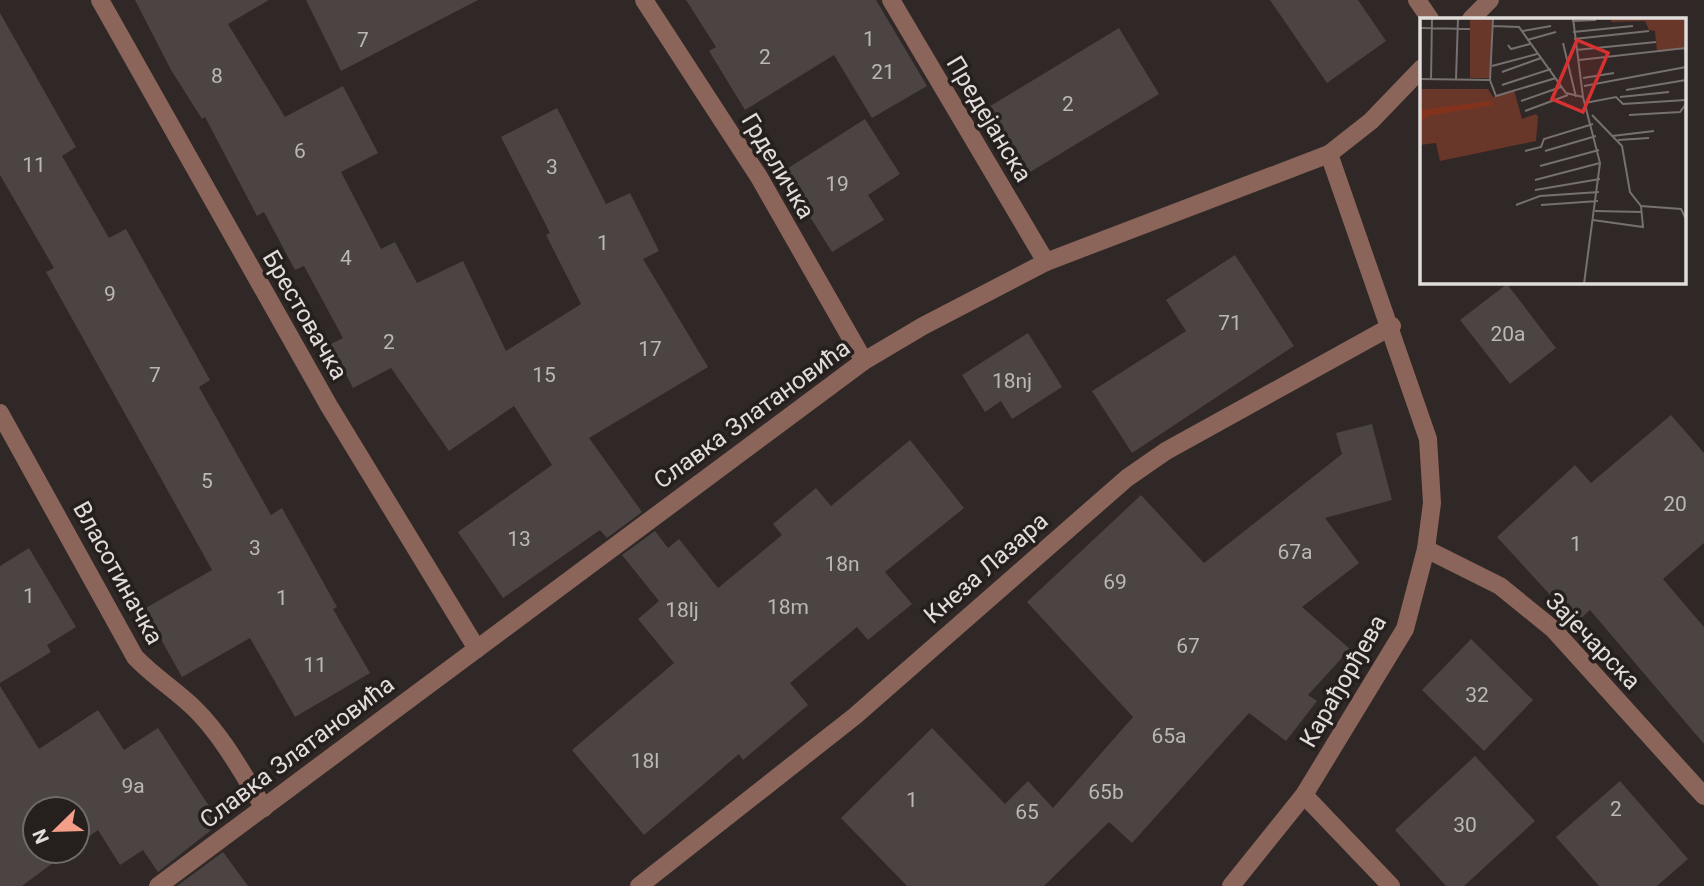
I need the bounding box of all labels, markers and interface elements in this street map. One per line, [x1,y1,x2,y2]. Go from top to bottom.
inset map [1420,18,1686,284]
house number: 1 [863,27,875,51]
house number: 7 [357,28,369,52]
house number: 2 [759,45,771,69]
street label: Предејанска [940,51,1038,187]
house number: 21 [871,60,895,84]
house number: 8 [211,64,223,88]
house number: 2 [1062,92,1074,116]
street label: Грделичка [736,108,820,224]
house number: 6 [294,139,306,163]
house number: 11 [22,153,46,177]
house number: 3 [546,155,558,179]
house number: 19 [825,172,849,196]
house number: 1 [597,231,609,255]
street label: Брестовачка [257,245,353,385]
house number: 4 [340,246,352,270]
house number: 9 [104,282,116,306]
house number: 71 [1218,311,1242,335]
house number: 20a [1490,322,1526,346]
house number: 2 [383,330,395,354]
street label: Славка Златановића [649,333,855,495]
house number: 17 [638,337,662,361]
house number: 7 [149,363,161,387]
house number: 15 [532,363,556,387]
house number: 18nj [992,369,1032,393]
house number: 5 [201,469,213,493]
house number: 20 [1663,492,1687,516]
street label: Власотиначка [67,497,169,649]
street label: Кнеза Лазара [918,507,1054,629]
house number: 13 [507,527,531,551]
house number: 1 [1570,532,1582,556]
house number: 3 [249,536,261,560]
house number: 67a [1277,540,1313,564]
house number: 18n [824,552,860,576]
house number: 69 [1103,570,1127,594]
house number: 1 [23,584,35,608]
house number: 1 [276,586,288,610]
street label: Зајечарска [1540,587,1646,695]
house number: 18m [767,595,809,619]
house number: 18lj [665,598,699,622]
street label: Карађорђева [1294,610,1392,752]
house number: 67 [1176,634,1200,658]
house number: 11 [303,653,327,677]
street label: Славка Златановића [195,670,399,834]
house number: 32 [1465,683,1489,707]
house number: 65a [1151,724,1187,748]
house number: 18l [631,749,659,773]
house number: 9a [121,774,145,798]
house number: 65b [1088,780,1124,804]
house number: 1 [906,788,918,812]
north arrow [21,795,91,865]
house number: 2 [1610,797,1622,821]
house number: 65 [1015,800,1039,824]
house number: 30 [1453,813,1477,837]
text: N [28,826,54,847]

